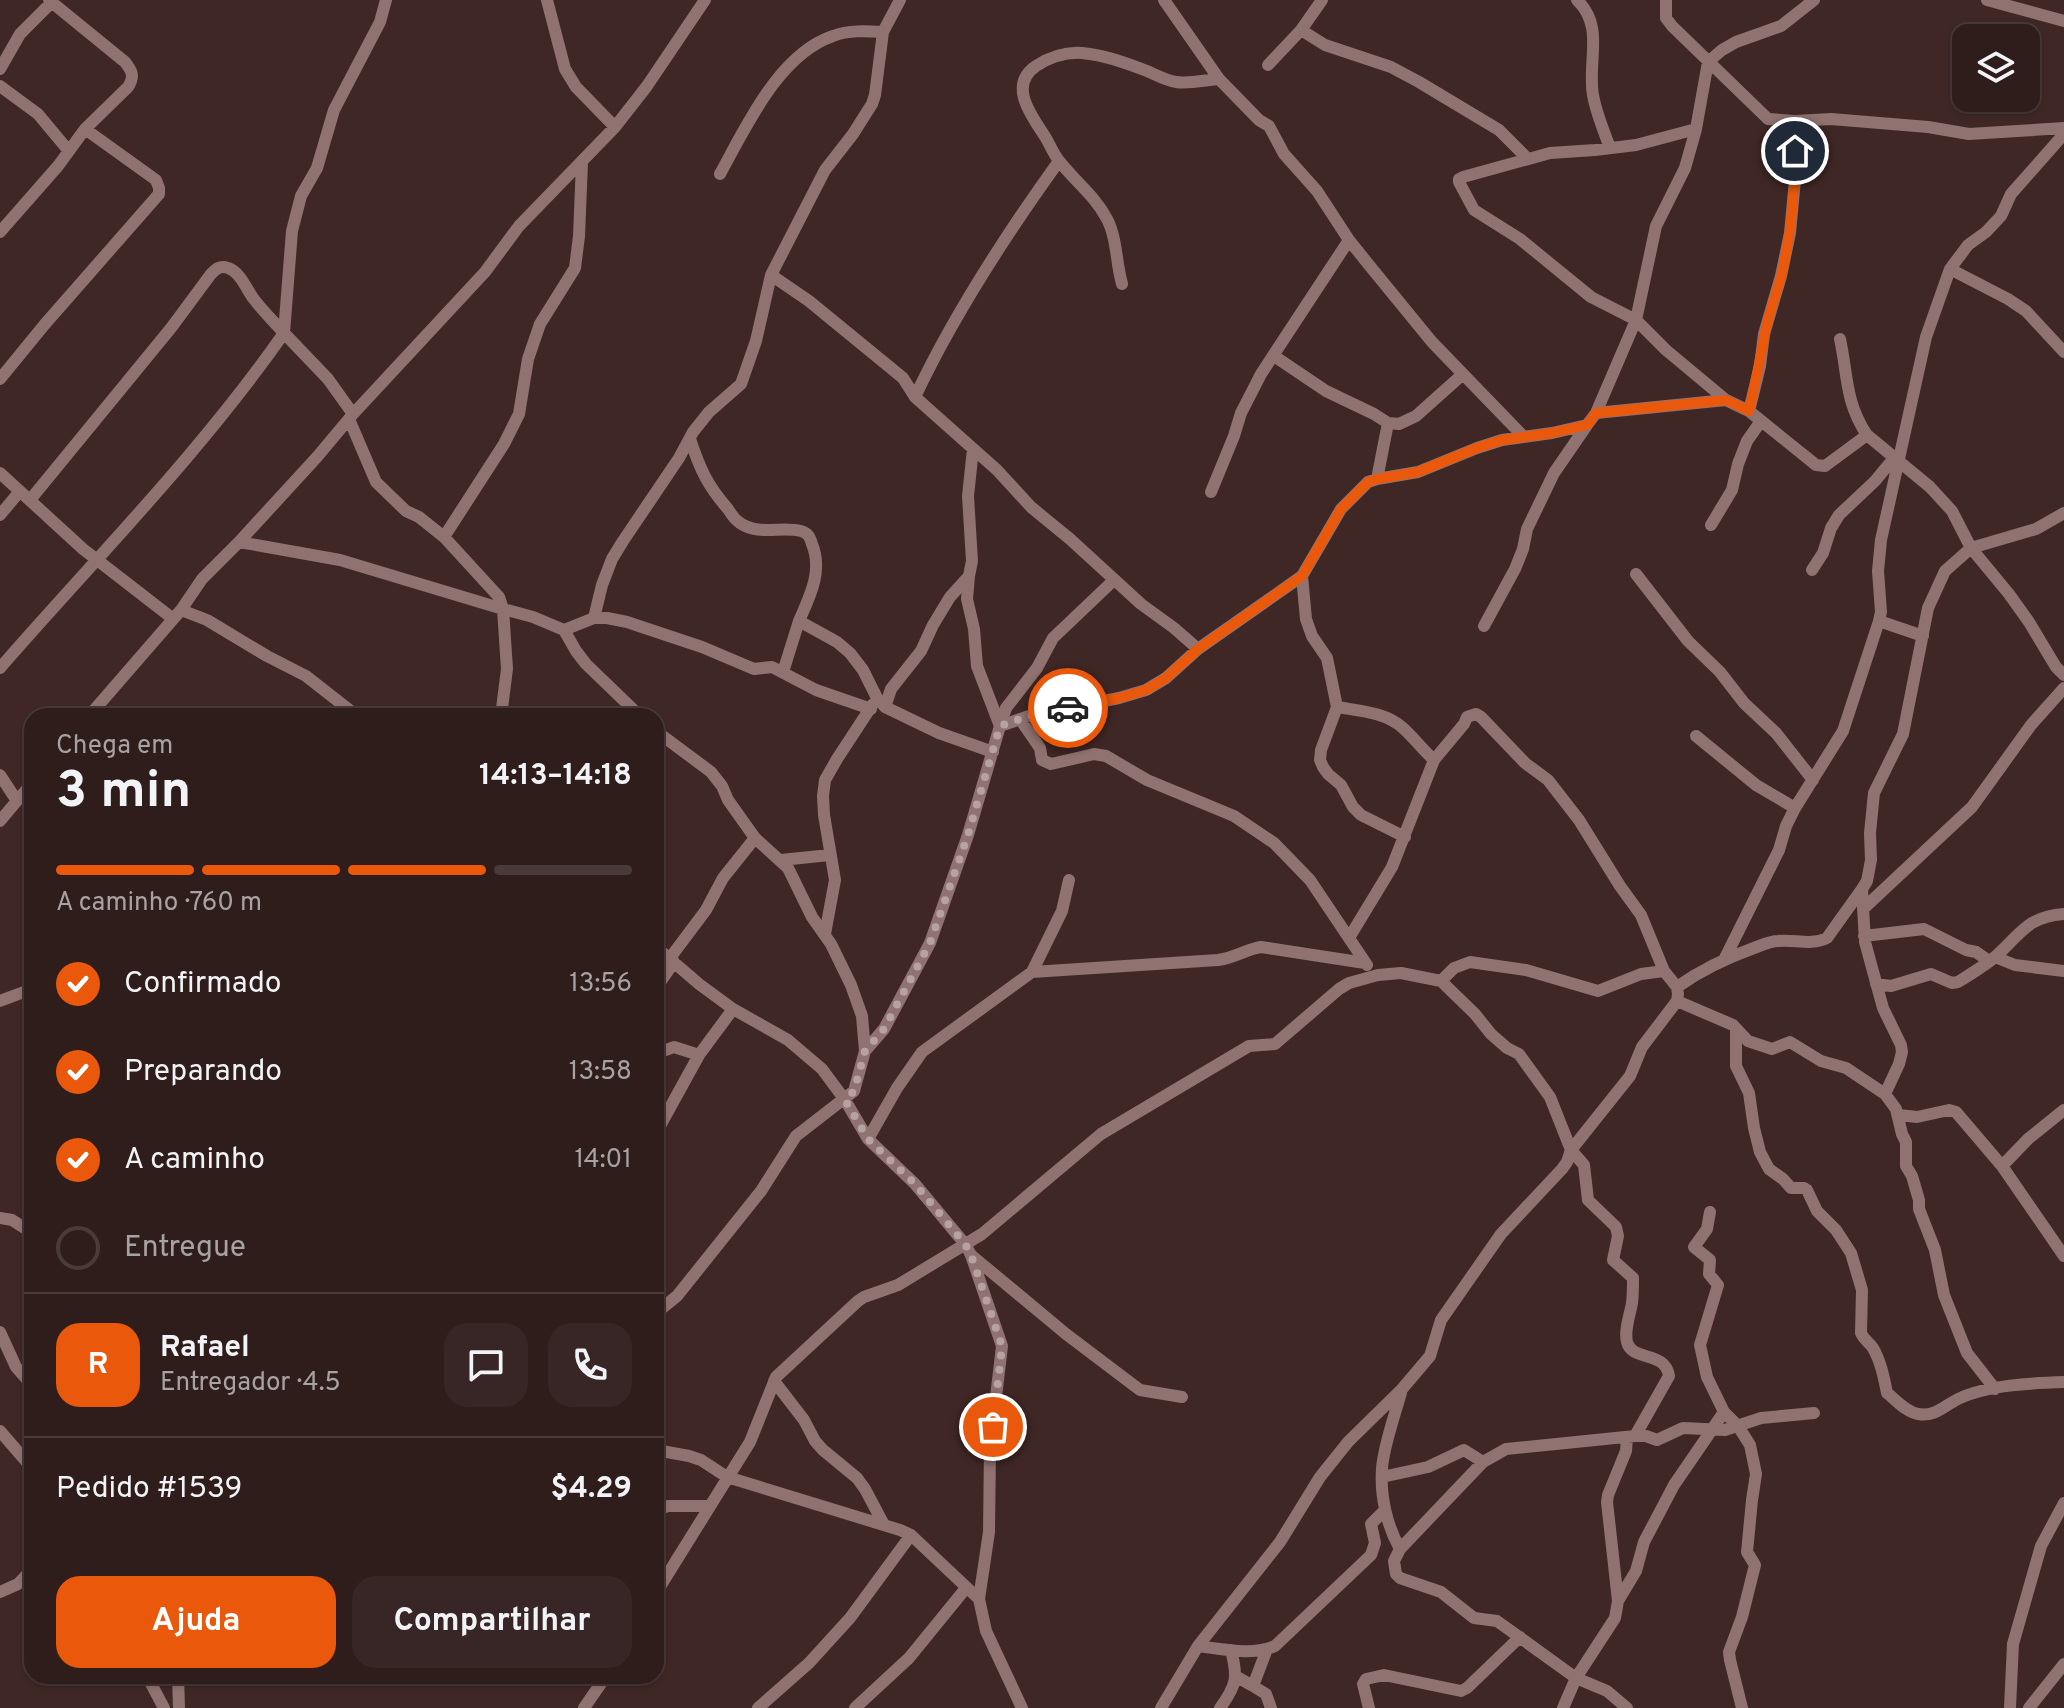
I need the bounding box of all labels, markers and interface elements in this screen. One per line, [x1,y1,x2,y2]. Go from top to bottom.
map controls [1952,24,2040,112]
button: layers [1952,24,2040,112]
pin [1761,117,1829,185]
icon: home [1773,129,1817,173]
courier [1028,668,1108,748]
icon: car [1046,686,1090,730]
text: Chega em [56,730,173,763]
text: 14:13–14:18 [479,758,632,795]
text: 3 min [56,760,191,826]
text: A caminho · 760 m [56,887,262,920]
icon: check [56,962,100,1006]
text: Confirmado [124,966,282,1003]
text: 13:56 [569,968,632,1001]
icon: check [56,1050,100,1094]
text: Preparando [124,1054,282,1091]
text: 13:58 [569,1056,632,1089]
icon: check [56,1138,100,1182]
text: A caminho [124,1142,265,1179]
text: 14:01 [574,1144,632,1177]
text: Entregue [124,1230,246,1267]
button: chat [444,1323,528,1407]
button: phone [548,1323,632,1407]
text: Rafael [160,1330,250,1367]
text: R [88,1347,108,1384]
text: Entregador · 4.5 [160,1367,341,1400]
pin [959,1393,1027,1461]
icon: bag [971,1405,1015,1449]
text: Pedido #1539 [56,1471,242,1508]
text: $4.29 [551,1471,632,1508]
button: Ajuda [56,1576,336,1668]
button: Compartilhar [352,1576,632,1668]

